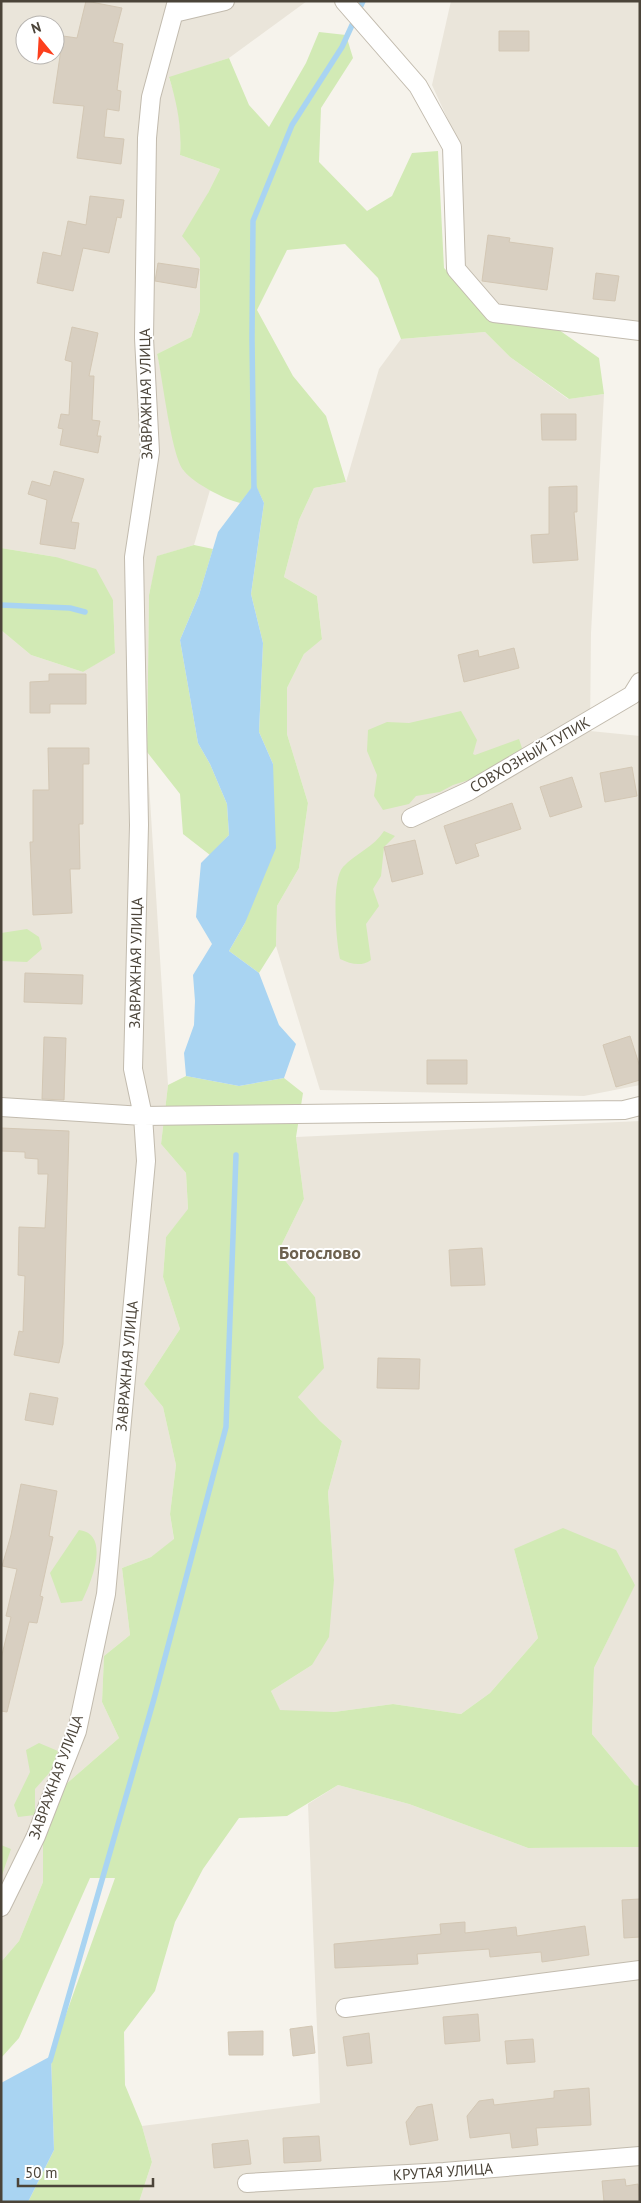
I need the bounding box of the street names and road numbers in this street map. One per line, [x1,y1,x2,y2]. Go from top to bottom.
street label: ЗАВРАЖНАЯ УЛИЦА [135,328,156,460]
street label: СОВХОЗНЫЙ ТУПИК [466,712,593,797]
street label: ЗАВРАЖНАЯ УЛИЦА [125,897,146,1029]
street label: ЗАВРАЖНАЯ УЛИЦА [111,1299,142,1432]
street label: ЗАВРАЖНАЯ УЛИЦА [24,1712,87,1842]
street label: КРУТАЯ УЛИЦА [392,2159,494,2184]

